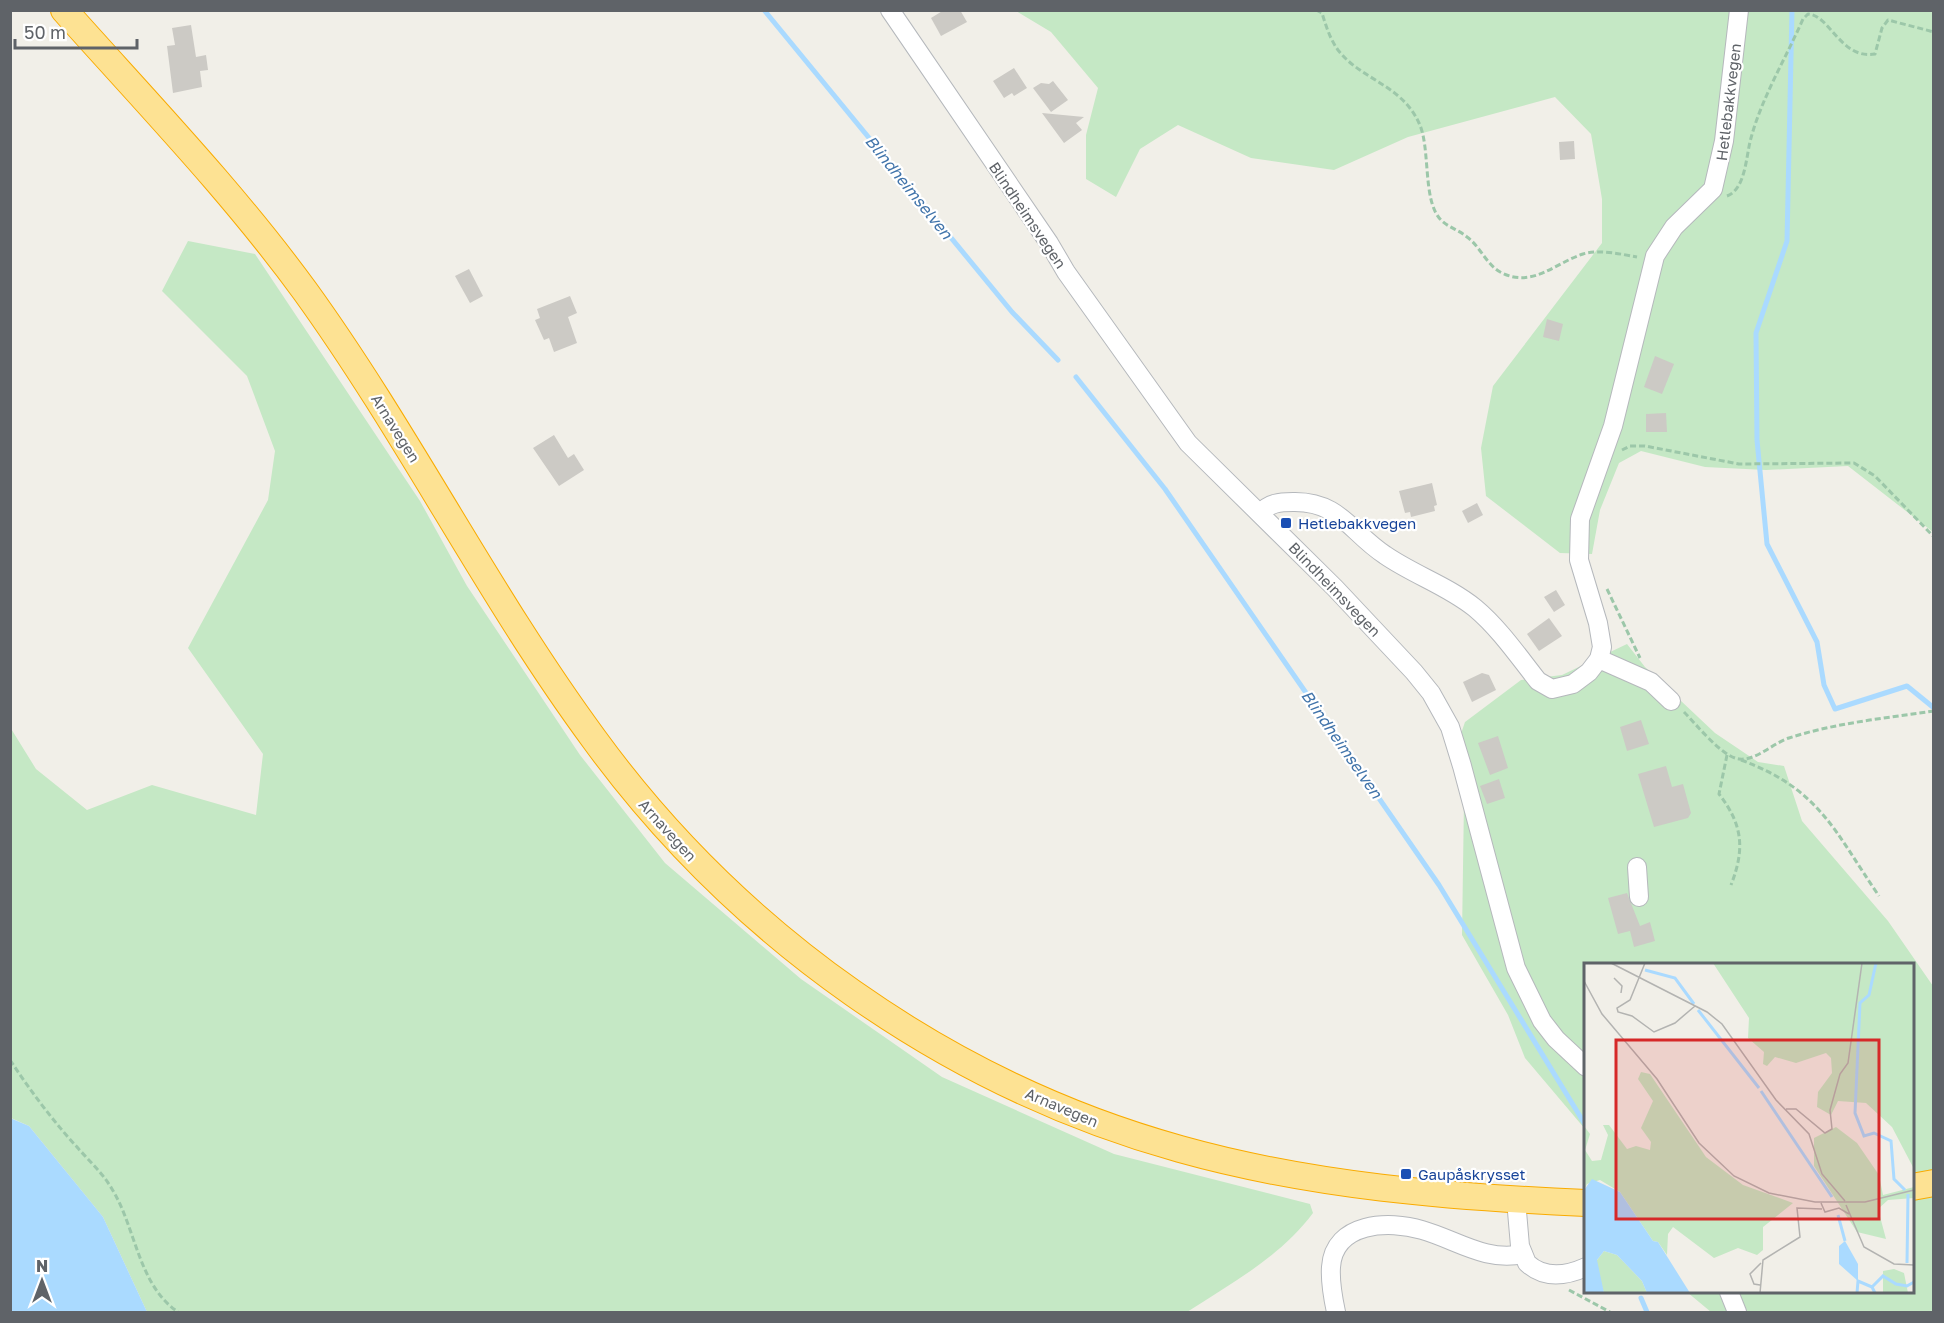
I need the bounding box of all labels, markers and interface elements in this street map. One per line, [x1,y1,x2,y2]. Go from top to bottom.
scale bar [15,12,136,50]
text: 50 m [24,21,66,43]
street label: Hetlebakkvegen [1712,42,1744,162]
water label: Blindheimselven [861,131,958,244]
street label: Blindheimsvegen [986,158,1070,272]
street label: Arnavegen [368,390,424,466]
place label: Hetlebakkvegen [1298,514,1416,532]
marker: Hetlebakkvegen [1279,516,1293,530]
street label: Blindheimsvegen [1285,538,1385,640]
water label: Blindheimselven [1297,686,1387,803]
street label: Arnavegen [635,795,701,865]
inset map [1584,963,1914,1293]
street label: Arnavegen [1023,1084,1101,1130]
place label: Gaupåskrysset [1418,1165,1526,1183]
marker: Gaupåskrysset [1399,1167,1413,1181]
north arrow [12,1251,72,1311]
text: N [36,1256,48,1276]

